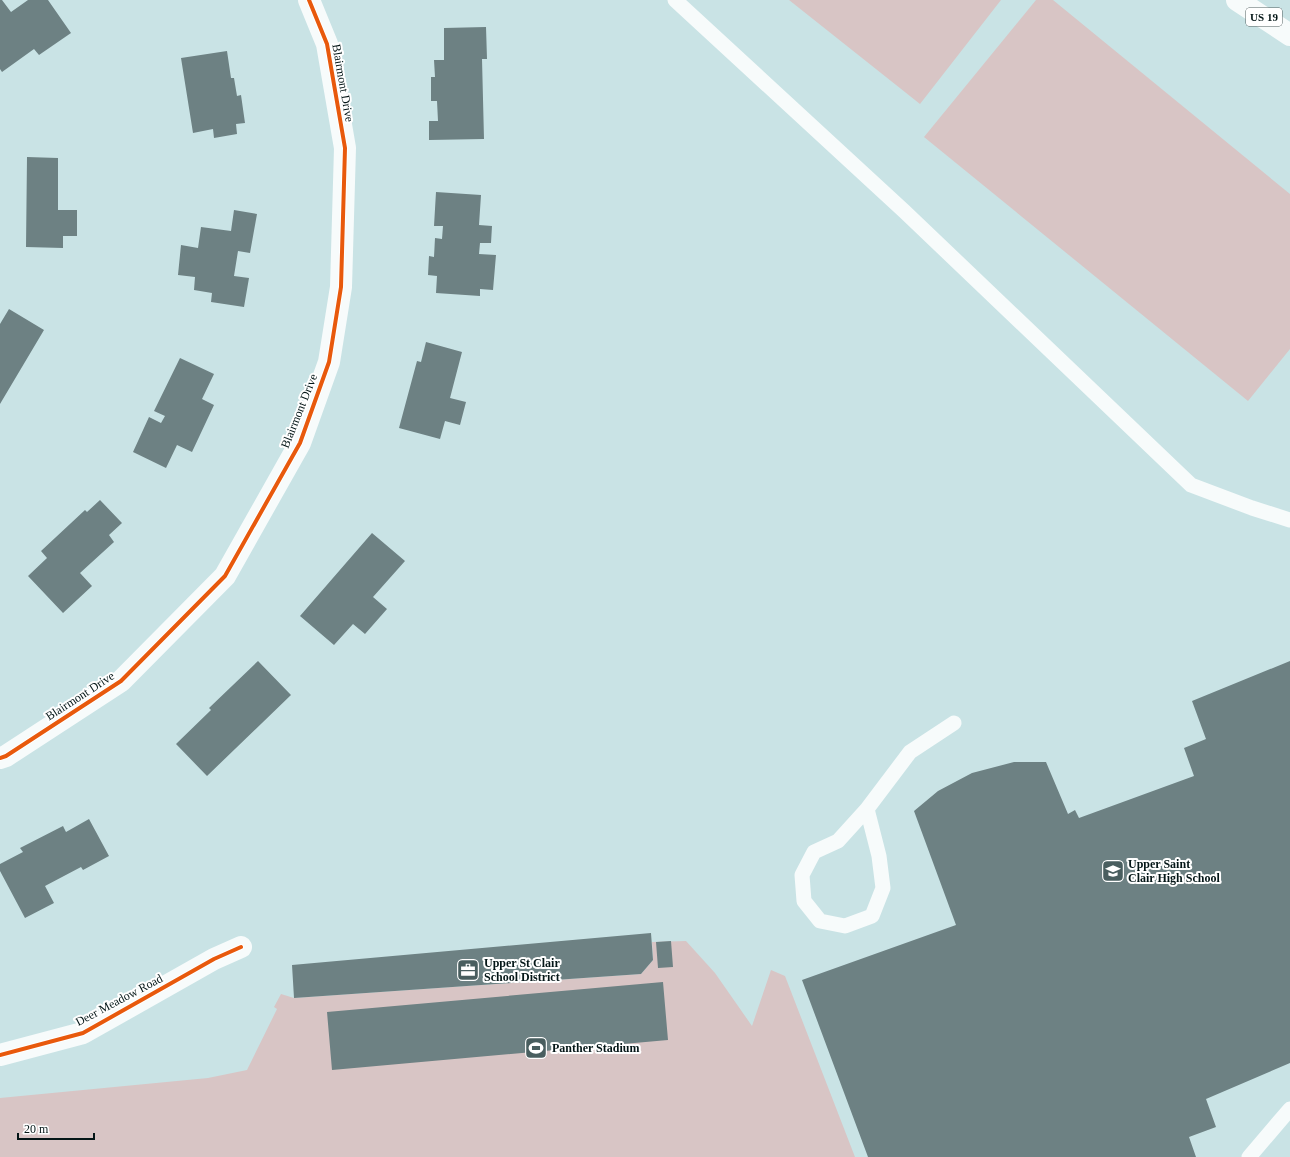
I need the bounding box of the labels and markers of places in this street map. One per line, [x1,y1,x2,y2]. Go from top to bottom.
place label: Upper Saint Clair High School [1128,857,1220,885]
school or university icon: Upper Saint Clair High School [1100,858,1126,884]
place label: Upper St Clair School District [484,956,560,984]
office icon: Upper St Clair School District [455,957,481,983]
sports icon: Panther Stadium [523,1035,549,1061]
place label: Panther Stadium [552,1041,639,1055]

